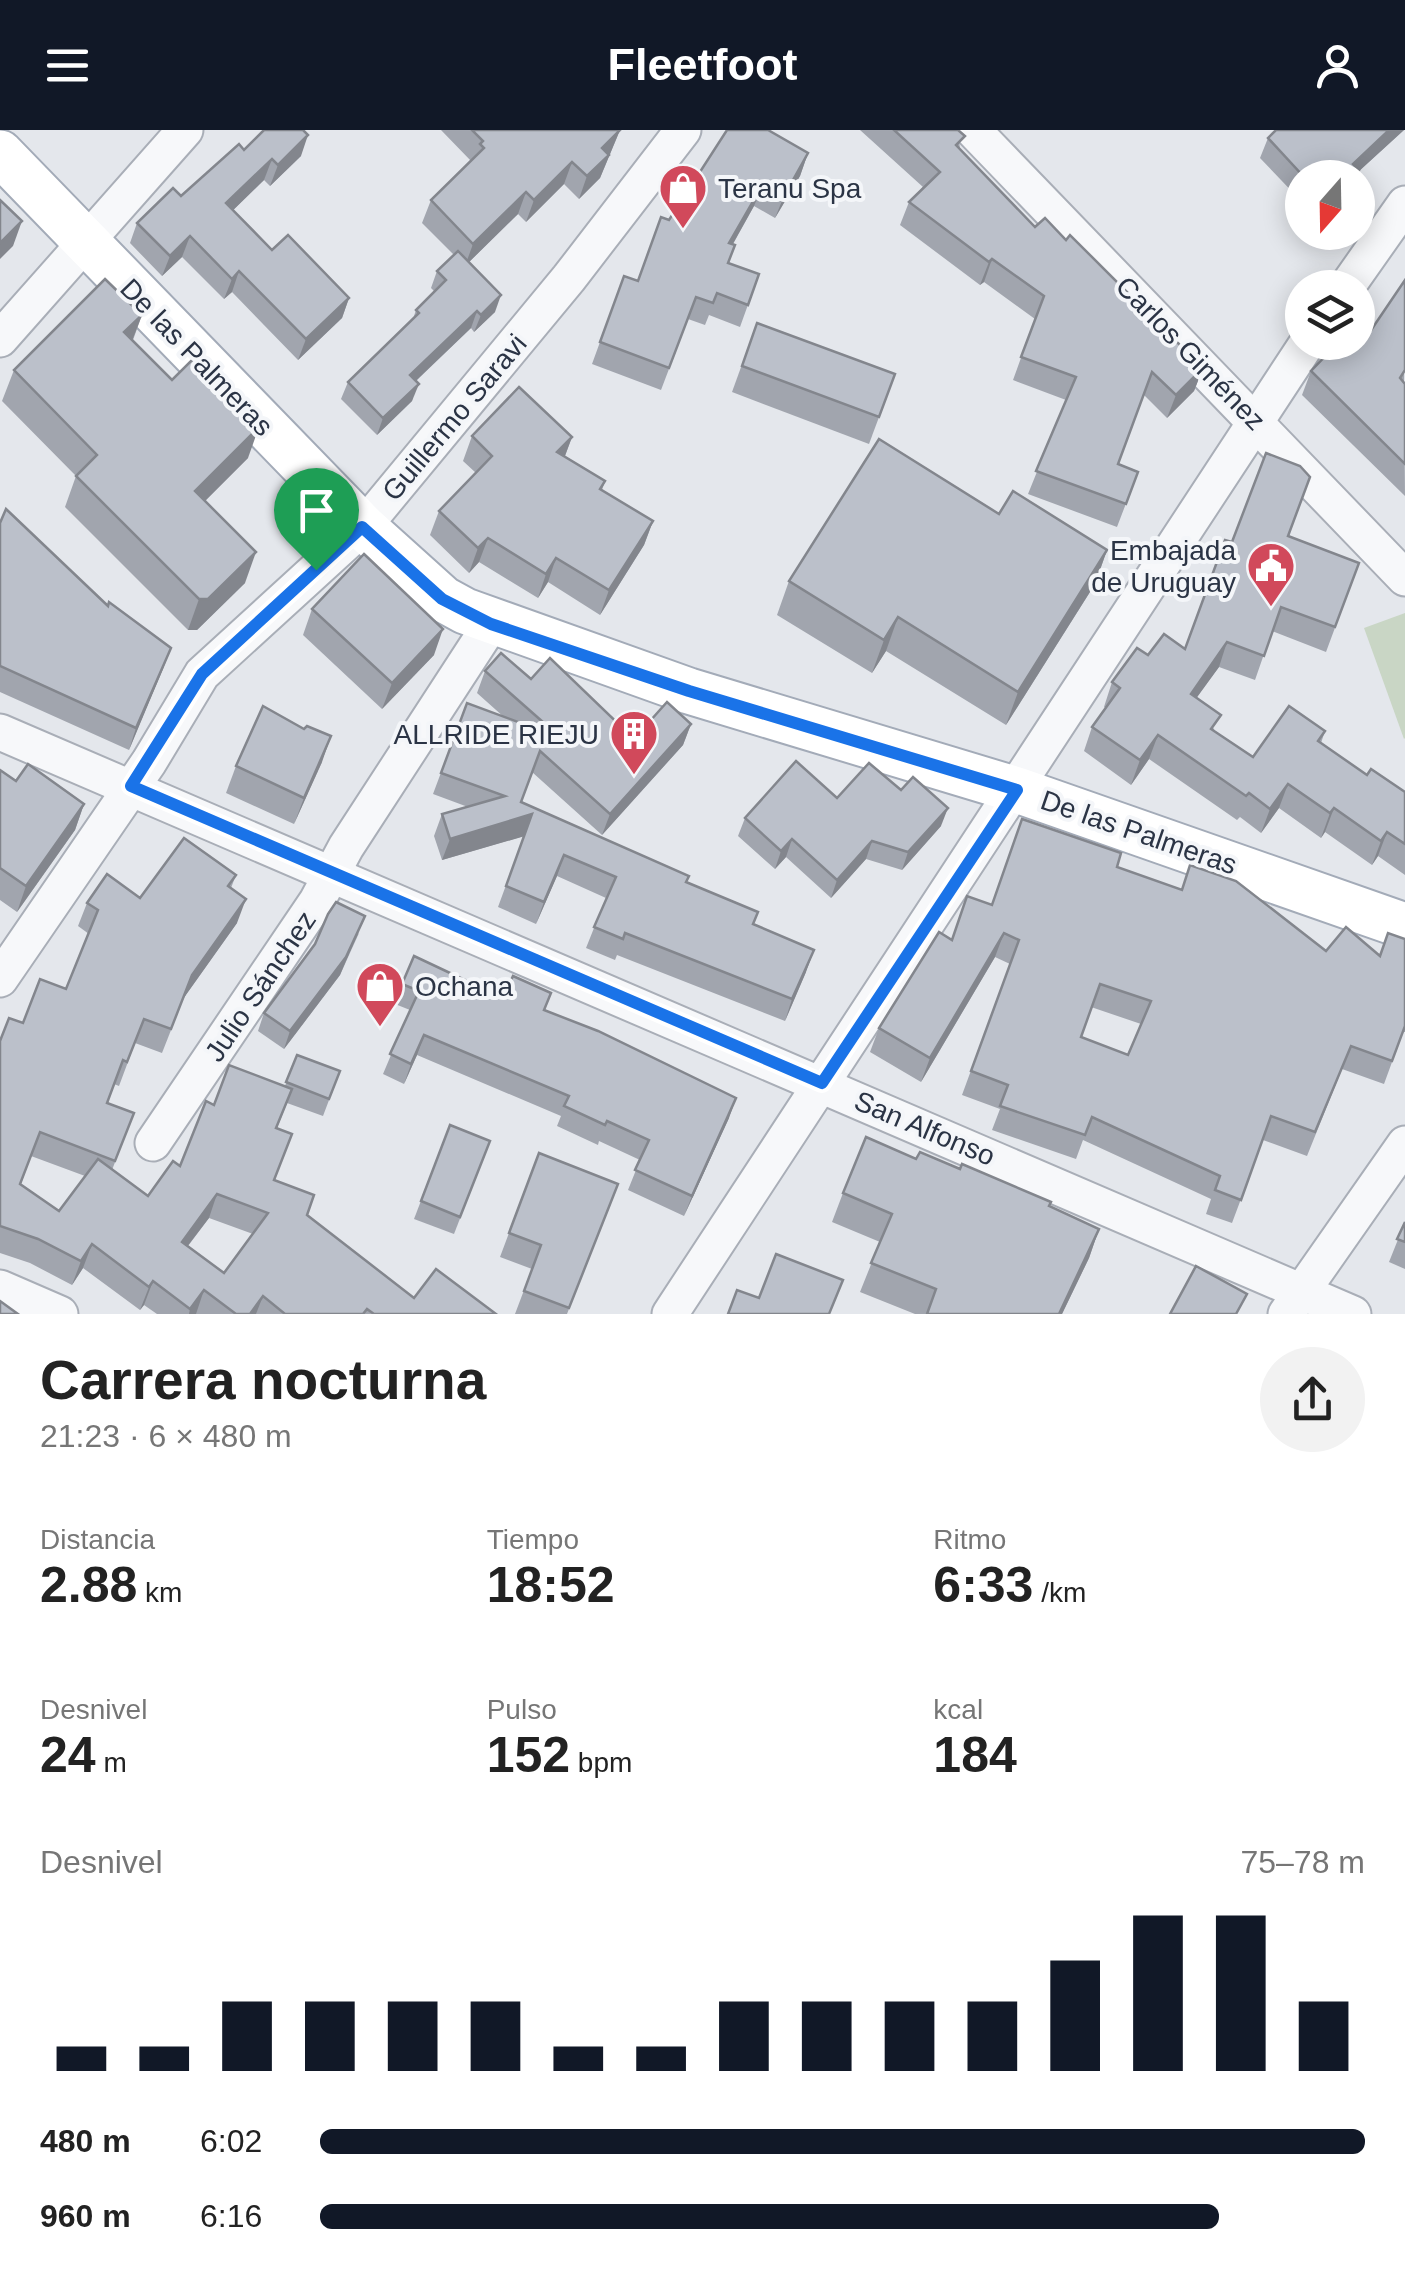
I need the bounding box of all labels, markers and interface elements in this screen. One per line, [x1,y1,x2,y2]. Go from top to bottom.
icon: menu [40,38,95,93]
icon: person [1310,38,1365,93]
text: Fleetfoot [608,39,797,90]
north arrow [1285,160,1375,250]
map controls [1285,160,1375,360]
shop icon: Teranu Spa [657,162,709,230]
place label: Teranu Spa [718,173,862,204]
street label: Carlos Giménez [1110,270,1272,436]
button: layers [1285,270,1375,360]
street label: De las Palmeras [114,273,279,442]
street label: Guillermo Saravi [376,328,533,507]
pin [274,468,359,571]
icon: arrive [289,483,344,538]
place label: Embajada de Uruguay [1091,535,1236,598]
public building icon: Embajada de Uruguay [1245,540,1297,608]
building icon: ALLRIDE RIEJU [608,708,660,776]
place label: ALLRIDE RIEJU [394,719,599,750]
street label: De las Palmeras [1037,784,1241,881]
street label: Julio Sánchez [199,905,322,1067]
shop icon: Ochana [354,960,406,1028]
place label: Ochana [415,971,513,1002]
street label: San Alfonso [850,1085,1000,1172]
button: share [1260,1347,1365,1452]
text: Carrera nocturna [40,1349,486,1411]
text: 21:23 · 6 × 480 m [40,1418,292,1454]
text: Distancia [40,1524,155,1555]
text: Tiempo [487,1524,579,1555]
text: Ritmo [933,1524,1006,1555]
text: 2.88 [40,1557,137,1613]
text: 18:52 [487,1557,615,1613]
text: 6:33 [933,1557,1033,1613]
text: km [137,1577,182,1608]
text: /km [1033,1577,1086,1608]
text: Desnivel [40,1694,147,1725]
text: Pulso [487,1694,557,1725]
text: kcal [933,1694,983,1725]
text: 24 [40,1727,96,1783]
text: 152 [487,1727,570,1783]
text: 184 [933,1727,1017,1783]
text: m [96,1747,127,1778]
text: bpm [570,1747,632,1778]
text: Desnivel [40,1844,163,1880]
text: 75–78 m [1240,1844,1365,1880]
text: 480 m [40,2123,131,2159]
text: 6:02 [200,2123,262,2159]
text: 960 m [40,2198,131,2234]
text: 6:16 [200,2198,262,2234]

